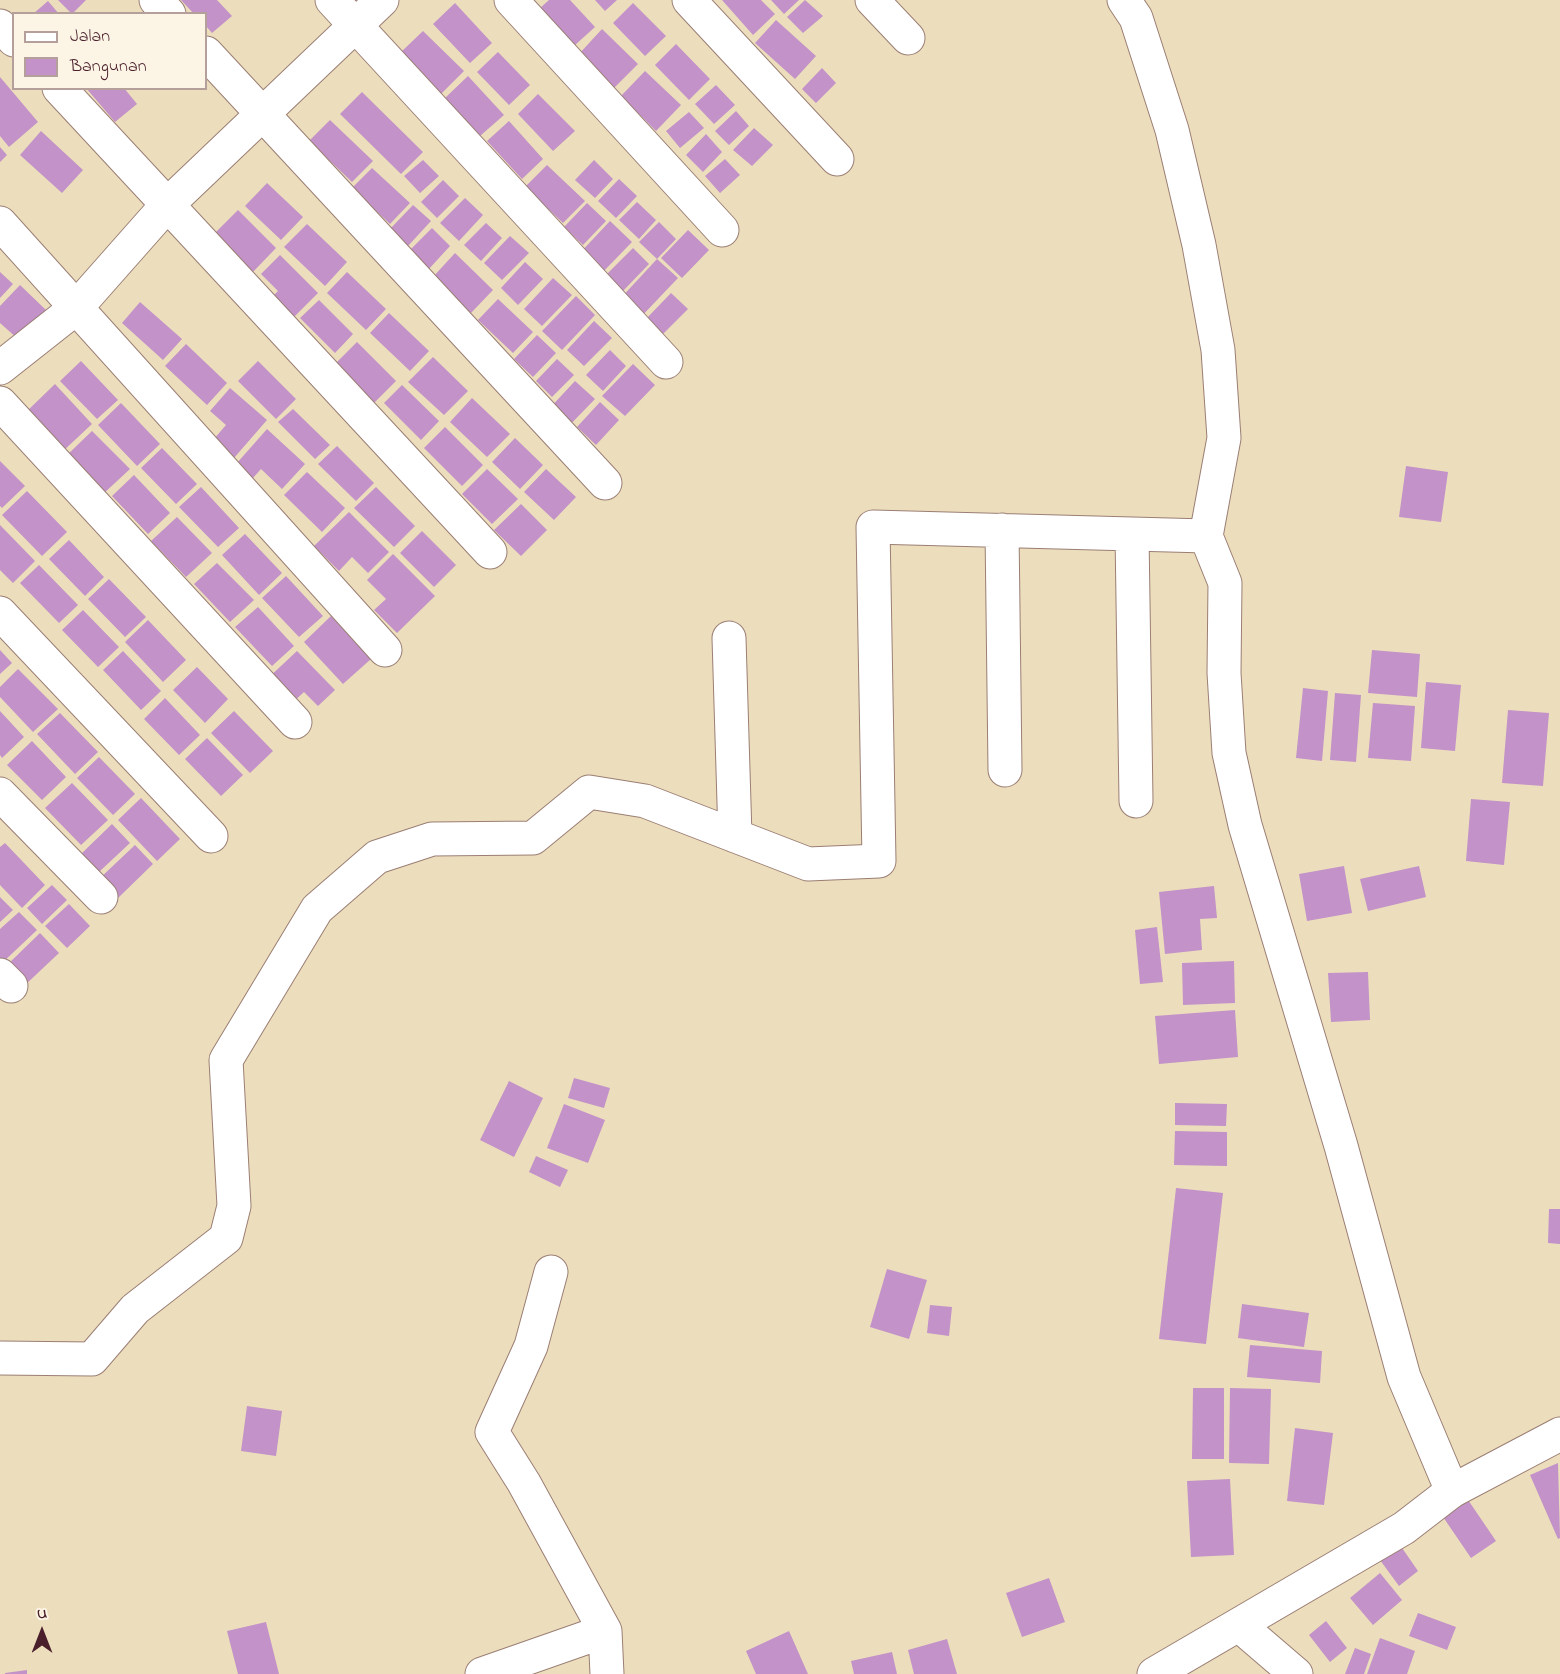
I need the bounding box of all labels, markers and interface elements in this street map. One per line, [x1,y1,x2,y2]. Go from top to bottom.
legend [12,12,207,90]
text: Jalan [70,24,110,50]
text: Bangunan [70,54,147,80]
north arrow [12,1602,72,1662]
text: U [37,1602,47,1626]

